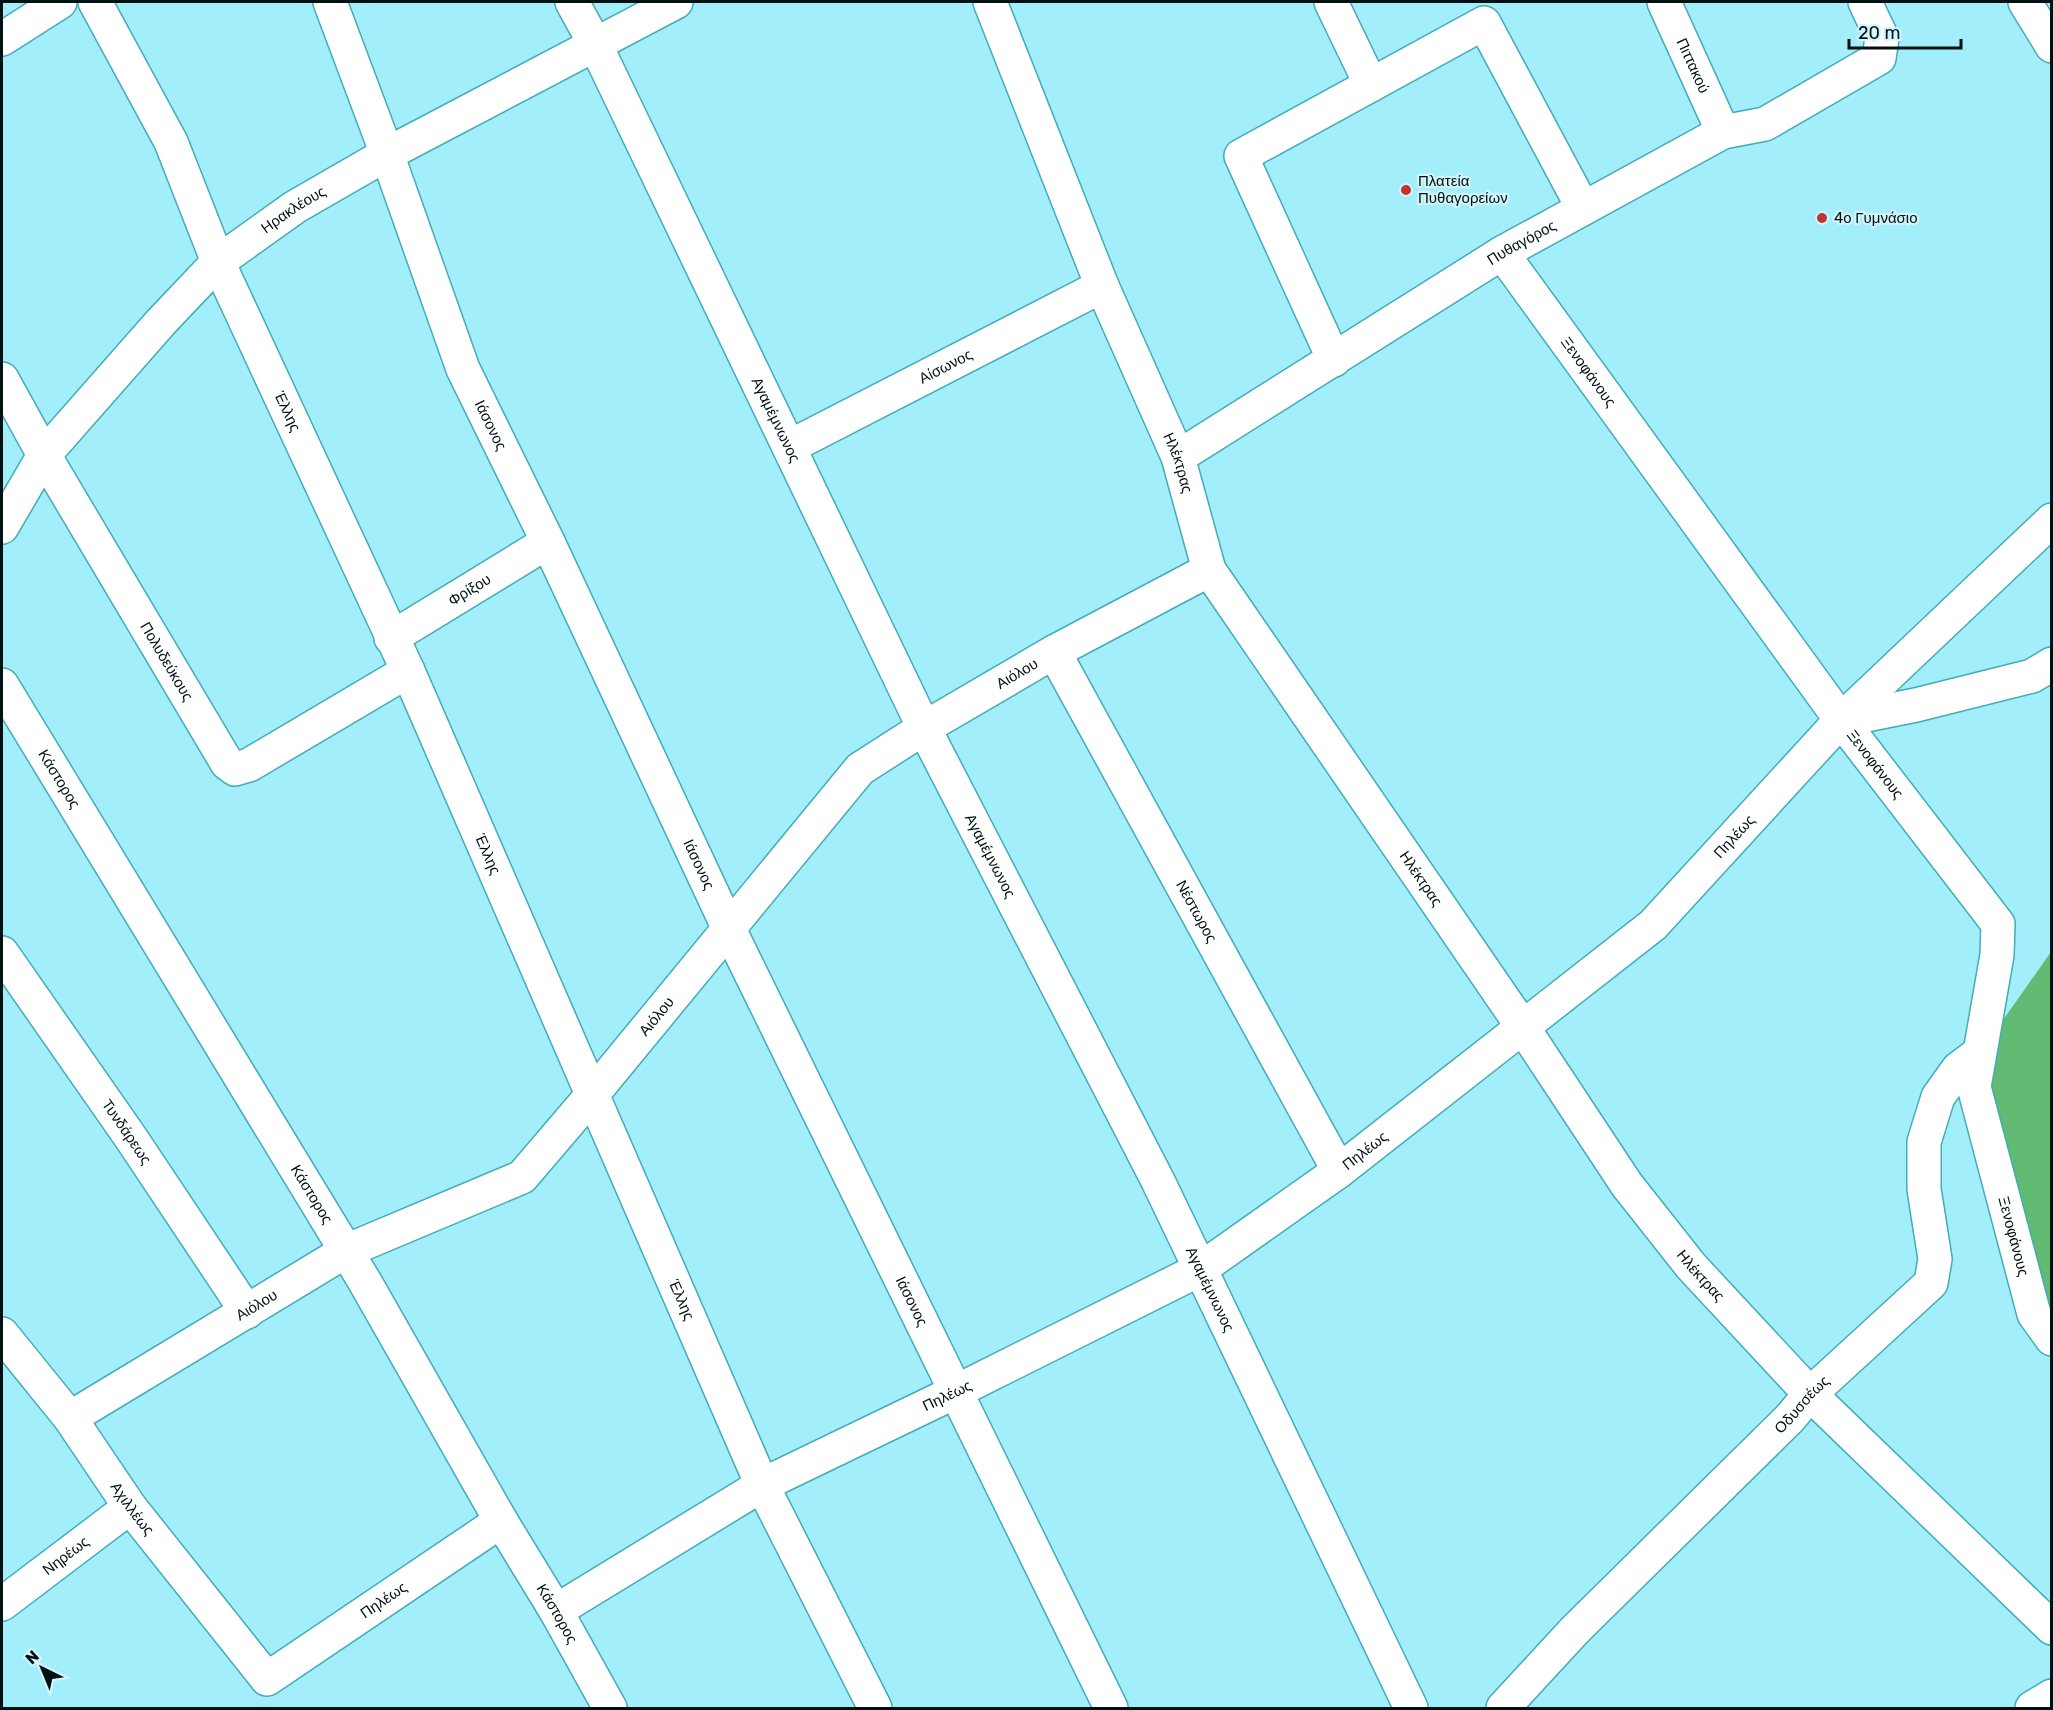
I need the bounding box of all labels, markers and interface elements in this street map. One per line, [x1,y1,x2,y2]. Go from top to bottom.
scale bar [1849,12,1962,50]
text: 20 m [1858,22,1900,44]
street label: Πιττακού [1673,35,1713,96]
place label: Πλατεία Πυθαγορείων [1418,172,1508,207]
street label: Ηρακλέους [258,182,329,237]
marker: Πλατεία Πυθαγορείων [1399,183,1413,197]
place label: 4ο Γυμνάσιο [1834,209,1918,227]
marker: 4ο Γυμνάσιο [1815,211,1829,225]
street label: Πυθαγόρος [1484,216,1559,269]
street label: Ξενοφάνους [1557,334,1620,410]
street label: Αίσωνος [916,345,975,388]
street label: Αγαμέμνωνος [748,374,804,465]
street label: Έλλης [270,388,305,434]
street label: Ιάσονος [471,397,510,453]
street label: Ηλέκτρας [1159,430,1196,495]
street label: Φρίξου [445,570,494,610]
street label: Πολυδεύκους [136,619,197,704]
street label: Αιόλου [993,654,1041,693]
street label: Ξενοφάνους [1843,726,1907,802]
street label: Κάστορος [34,746,84,812]
street label: Αγαμέμνωνος [961,811,1019,901]
street label: Πηλέως [1710,811,1759,862]
street label: Έλλης [471,830,504,877]
street label: Ιάσονος [679,836,718,892]
street label: Ηλέκτρας [1396,848,1446,910]
street label: Νέστωρος [1172,877,1221,946]
street label: Αιόλου [635,993,678,1040]
street label: Τυνδάρεως [98,1096,155,1168]
street label: Πηλέως [1339,1127,1391,1174]
street label: Κάστορος [287,1161,336,1227]
street label: Ξενοφάνους [1994,1194,2033,1278]
street label: Αγαμέμνωνος [1182,1244,1238,1335]
street label: Ηλέκτρας [1673,1246,1728,1305]
street label: Ιάσονος [892,1273,931,1329]
street label: Έλλης [664,1276,698,1323]
street label: Αιόλου [232,1286,281,1325]
street label: Οδυσσέως [1771,1372,1833,1437]
street label: Πηλέως [920,1376,975,1415]
street label: Αχιλλέως [107,1479,158,1539]
street label: Νηρέως [39,1532,92,1579]
street label: Πηλέως [357,1578,410,1622]
street label: Κάστορος [533,1581,581,1647]
north arrow [12,1638,72,1698]
text: N [21,1647,43,1668]

